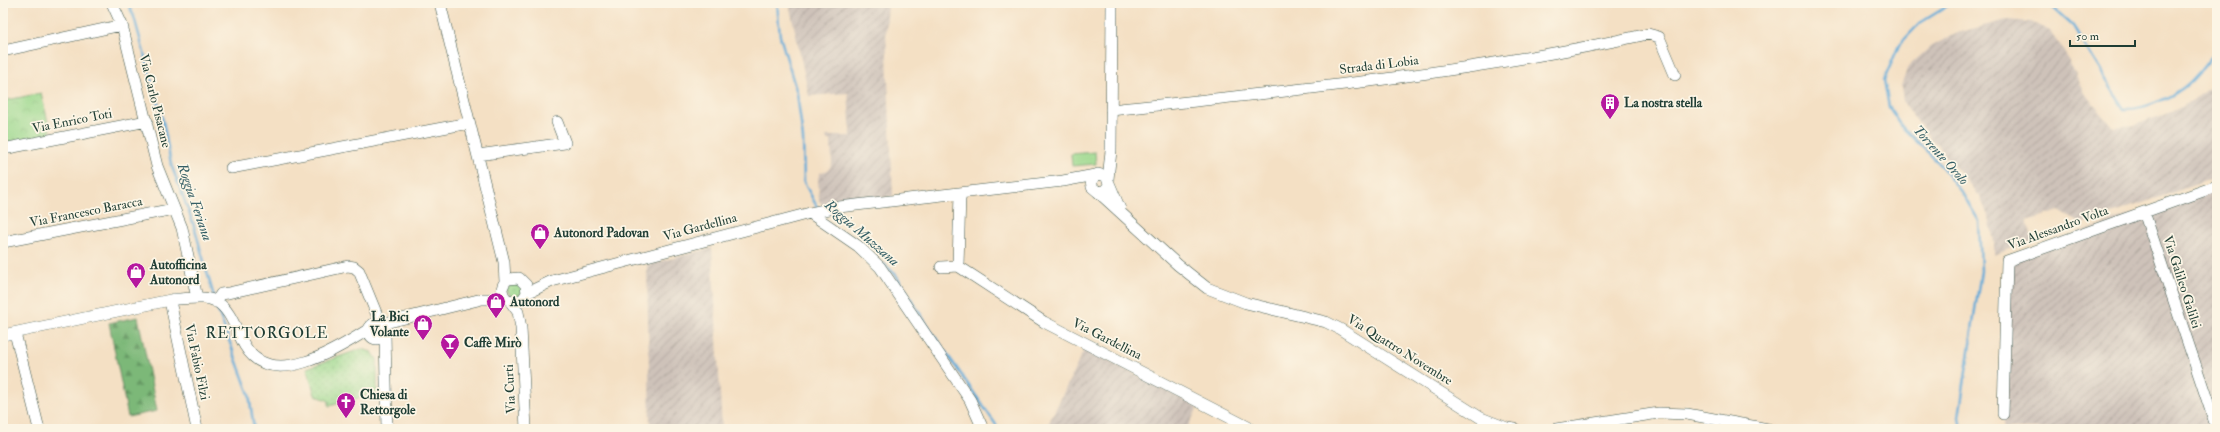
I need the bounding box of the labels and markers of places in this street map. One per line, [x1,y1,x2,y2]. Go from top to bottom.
building icon: La nostra stella [1599,92,1621,120]
place label: La nostra stella [1624,95,1703,111]
shop icon: Autonord Padovan [529,222,551,250]
place label: Autonord Padovan [553,225,649,241]
place label: Autofficina Autonord [149,257,207,288]
shop icon: Autofficina Autonord [125,261,147,289]
shop icon: Autonord [485,291,507,319]
place label: Autonord [509,294,560,310]
place label: La Bici Volante [369,309,410,340]
shop icon: La Bici Volante [412,313,434,341]
bar icon: Caffè Mirò [439,332,461,360]
place label: Caffè Mirò [464,335,522,351]
place label: Chiesa di Rettorgole [360,387,416,419]
church icon: Chiesa di Rettorgole [335,391,357,419]

